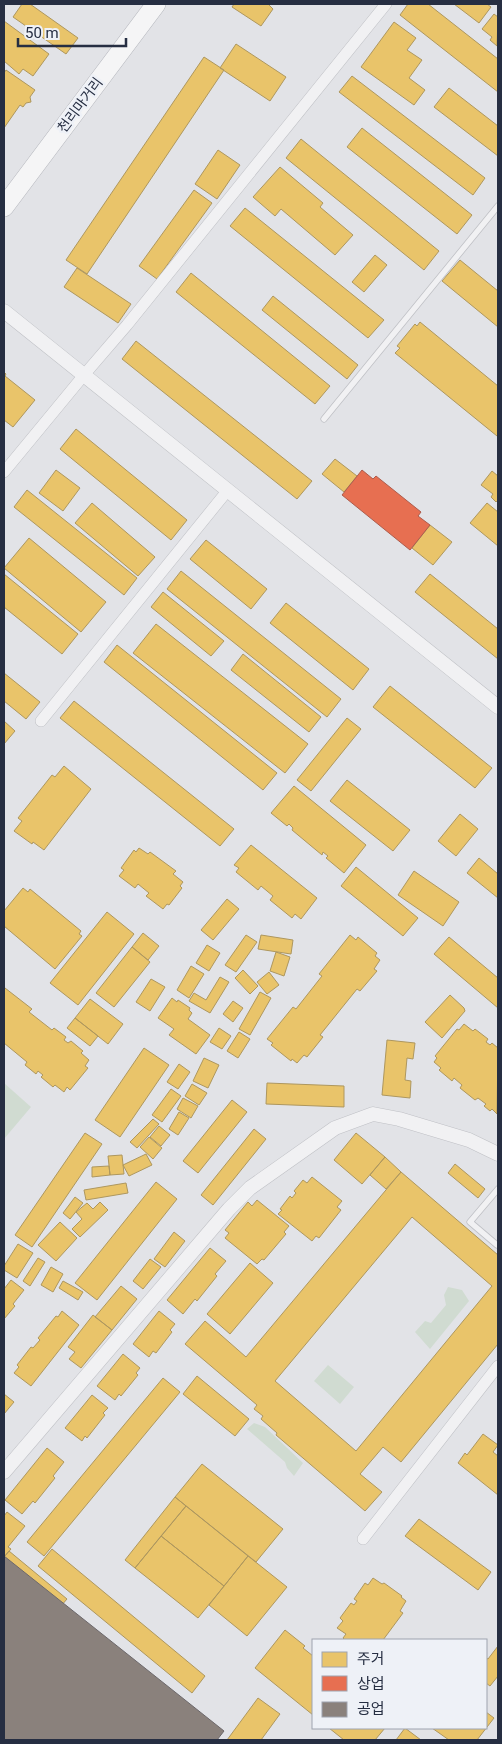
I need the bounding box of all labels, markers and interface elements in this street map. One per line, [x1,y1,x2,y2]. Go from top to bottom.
scale bar [18,15,125,47]
text: 50 m [25,24,59,42]
street label: 천리마거리 [54,74,106,136]
legend [312,1639,487,1729]
text: 주거 [357,1650,385,1668]
text: 상업 [357,1675,385,1693]
text: 공업 [357,1700,385,1718]

